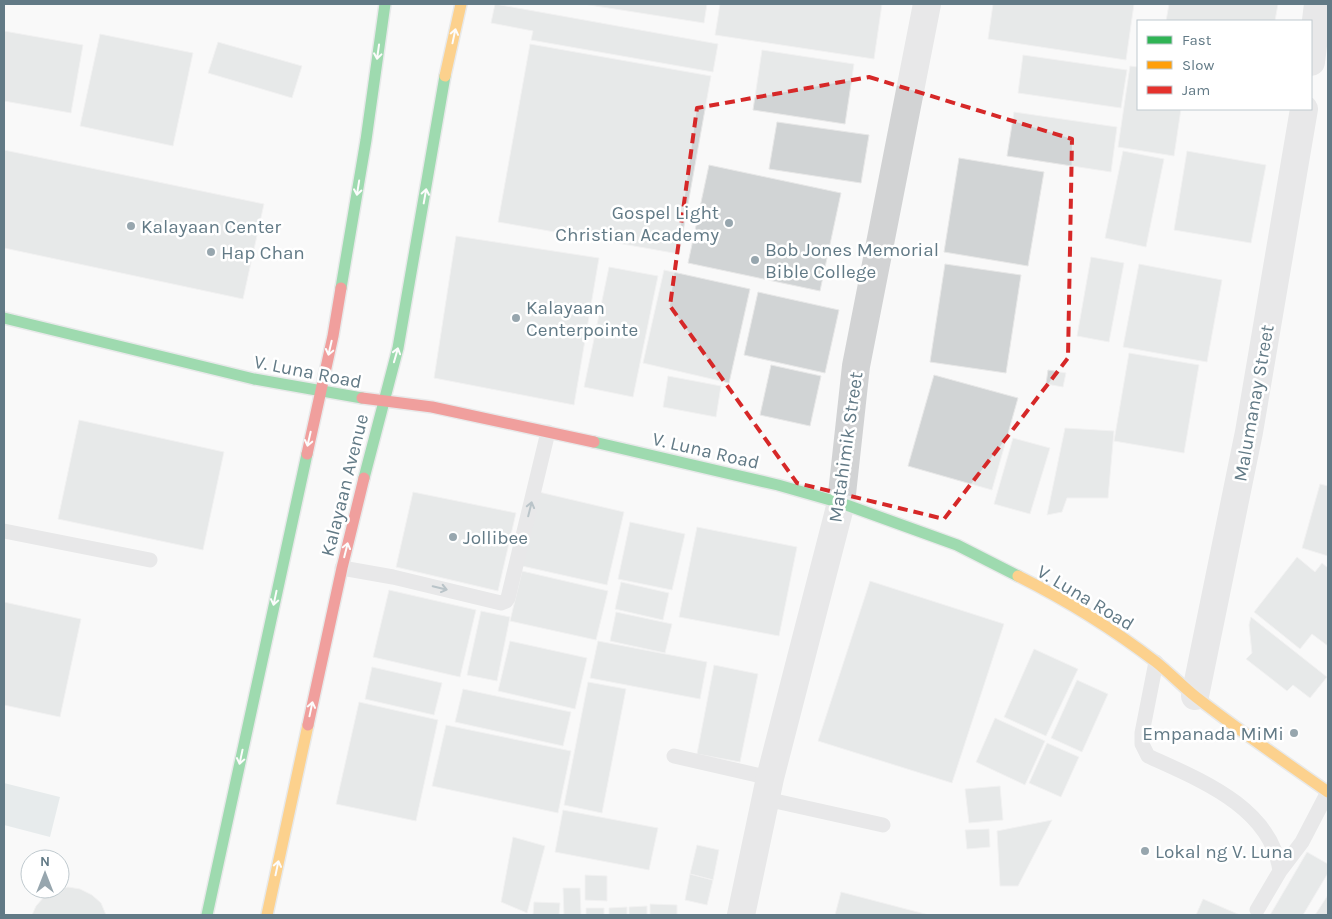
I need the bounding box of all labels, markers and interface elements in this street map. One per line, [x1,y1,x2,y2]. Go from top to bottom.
legend [1137,20,1312,110]
one-way arrow [450,28,459,44]
text: Fast [1182,31,1212,49]
one-way arrow [373,44,383,60]
text: Slow [1182,56,1214,74]
text: Jam [1182,81,1210,99]
one-way arrow [353,179,363,195]
one-way arrow [421,188,431,204]
place label: Gospel Light Christian Academy [555,202,719,246]
place label: Kalayaan Center [141,216,281,238]
marker: Gospel Light Christian Academy [723,217,735,229]
marker: Kalayaan Center [125,220,137,232]
place label: Bob Jones Memorial Bible College [765,239,939,283]
place label: Hap Chan [221,242,305,264]
marker: Hap Chan [205,246,217,258]
marker: Bob Jones Memorial Bible College [749,254,761,266]
place label: Kalayaan Centerpointe [526,297,638,341]
marker: Kalayaan Centerpointe [510,312,522,324]
street label: Malumanay Street [1229,323,1279,483]
one-way arrow [325,339,334,355]
one-way arrow [392,348,401,364]
street label: V. Luna Road [252,351,363,393]
street label: Matahimik Street [825,370,867,524]
street label: Kalayaan Avenue [317,412,373,559]
street label: V. Luna Road [650,428,761,474]
one-way arrow [304,431,313,447]
one-way arrow [526,502,535,518]
place label: Jollibee [463,527,528,549]
marker: Jollibee [447,531,459,543]
one-way arrow [342,543,351,559]
street label: V. Luna Road [1033,560,1138,635]
one-way arrow [432,584,448,593]
one-way arrow [270,590,279,606]
one-way arrow [307,701,317,717]
place label: Empanada MiMi [1142,723,1284,745]
marker: Empanada MiMi [1288,727,1300,739]
one-way arrow [236,749,245,765]
place label: Lokal ng V. Luna [1155,841,1293,863]
marker: Lokal ng V. Luna [1139,845,1151,857]
north arrow [20,849,70,899]
text: N [40,853,50,870]
one-way arrow [273,860,282,876]

